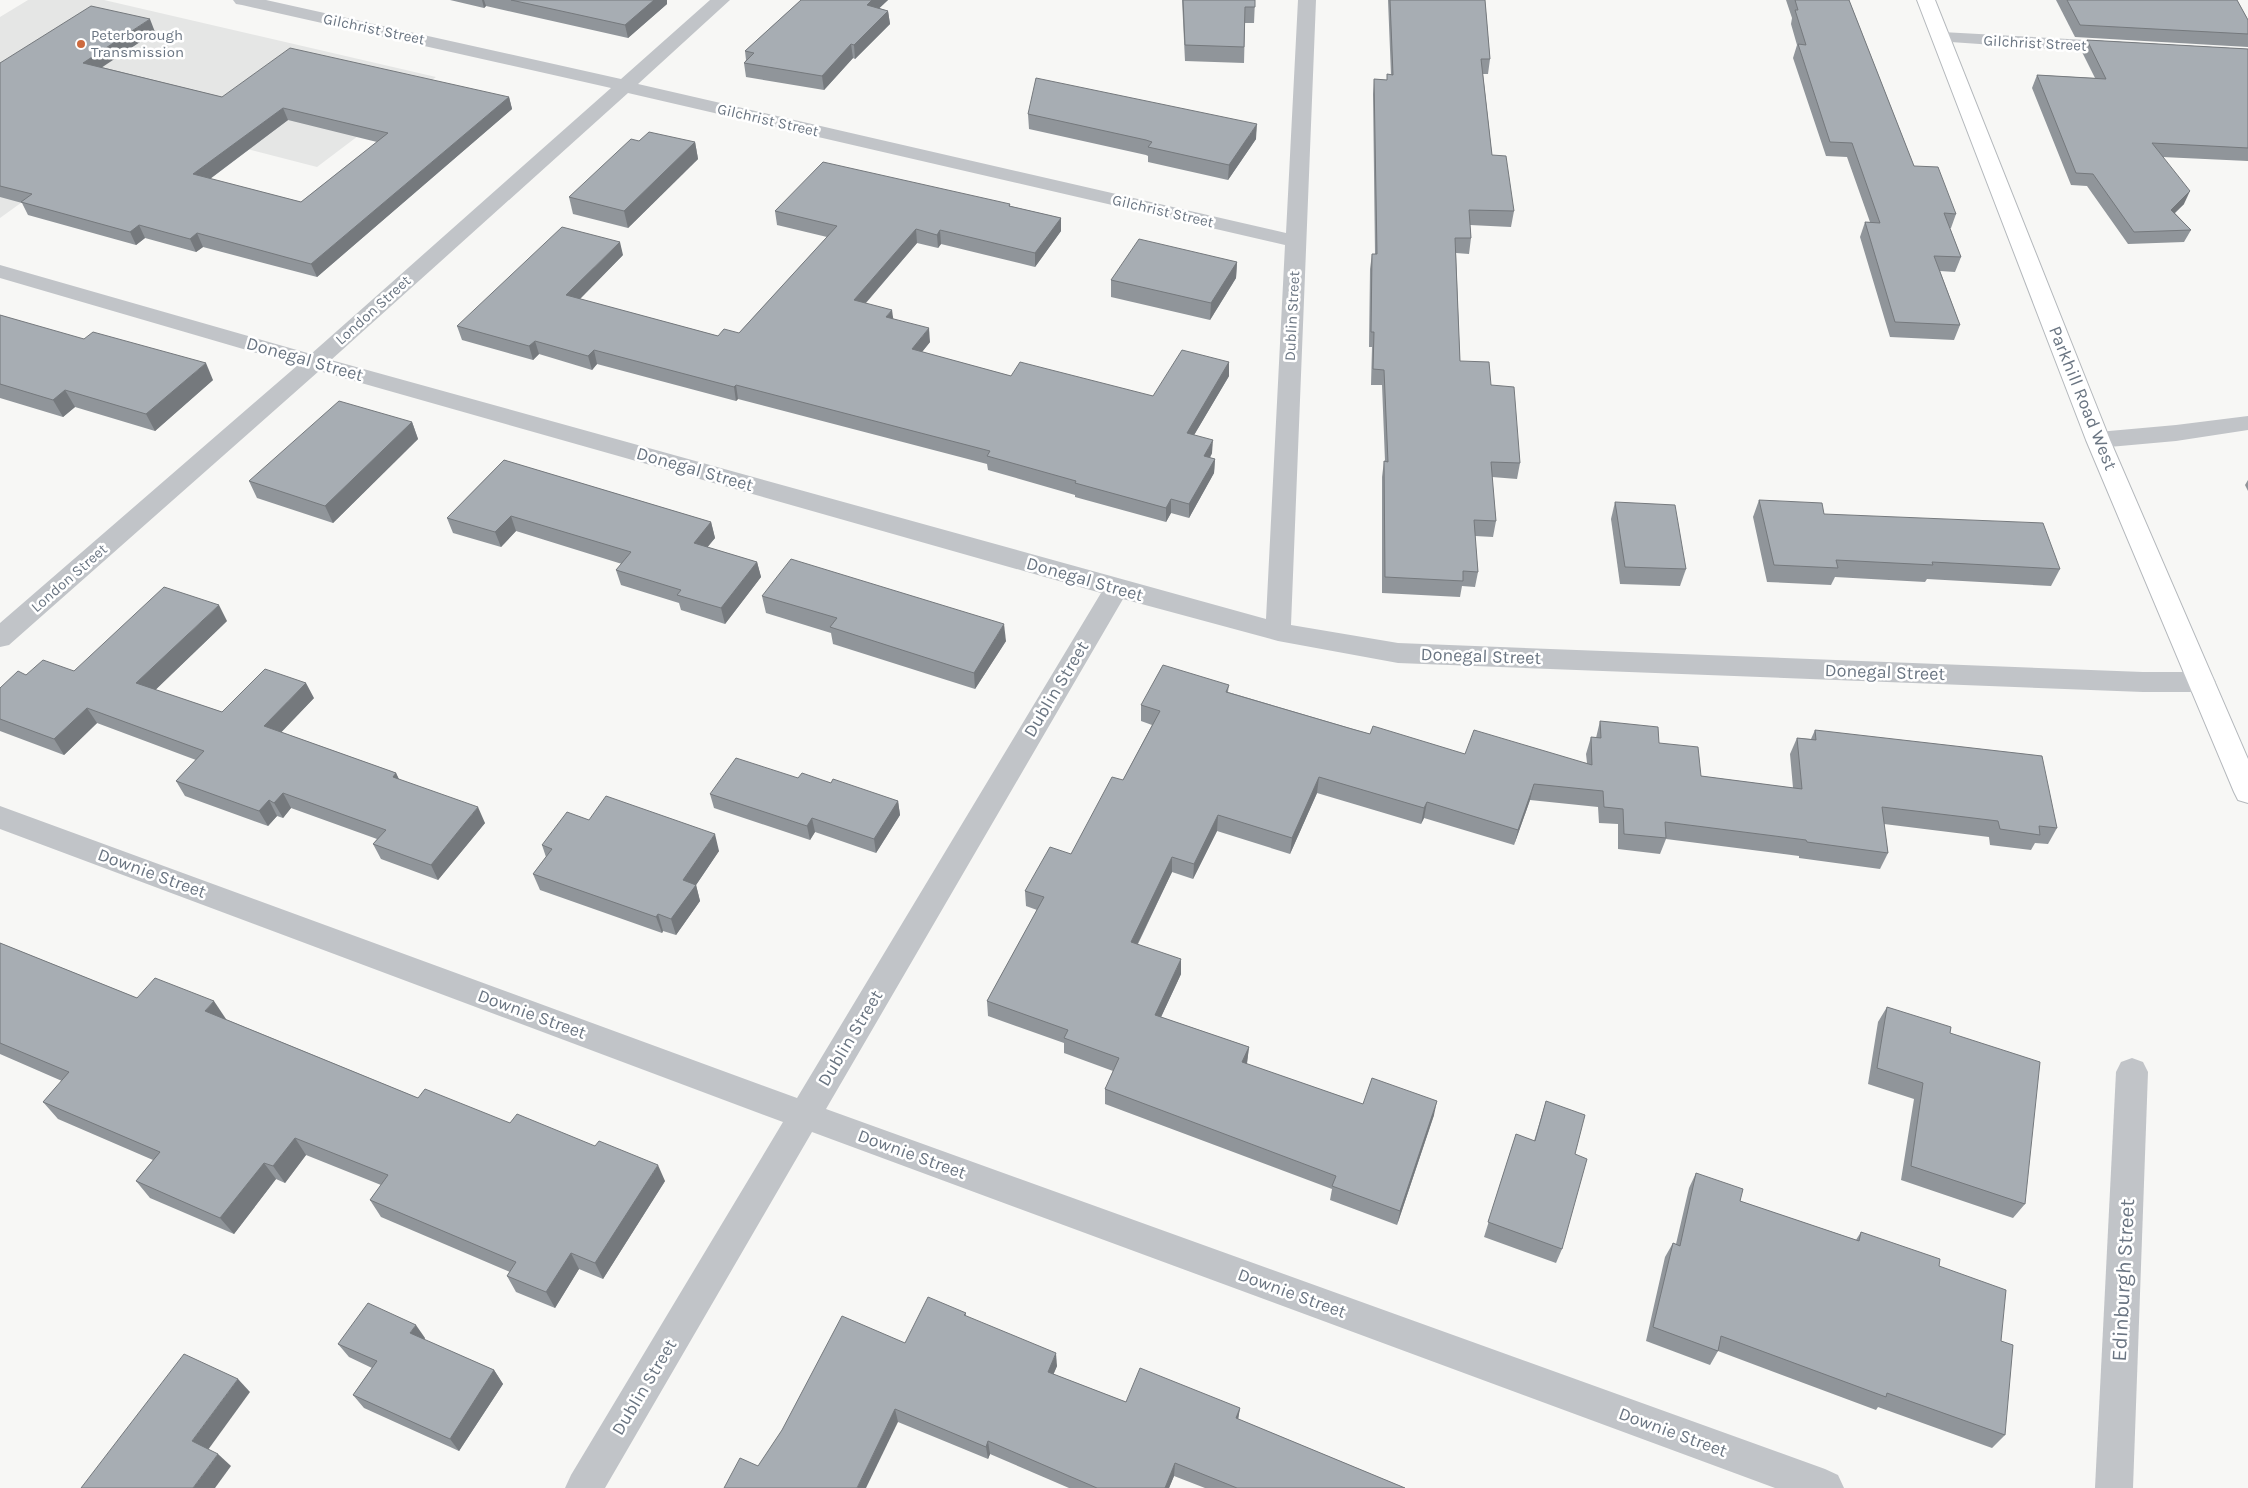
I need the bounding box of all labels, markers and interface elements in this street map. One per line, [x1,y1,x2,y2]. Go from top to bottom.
street label: Gilchrist Street [322,9,427,49]
place label: Peterborough Transmission [91,26,184,61]
street label: Gilchrist Street [1983,31,2087,55]
marker: Peterborough Transmission [75,38,87,50]
street label: Gilchrist Street [716,100,821,140]
street label: Gilchrist Street [1111,191,1216,231]
street label: Dublin Street [1281,270,1303,362]
street label: London Street [332,271,415,349]
street label: Parkhill Road West [2044,323,2122,474]
street label: Donegal Street [244,332,366,386]
street label: Donegal Street [634,442,756,496]
street label: London Street [27,540,111,616]
street label: Donegal Street [1024,552,1146,606]
street label: Dublin Street [1019,637,1093,741]
street label: Donegal Street [1420,643,1542,669]
street label: Donegal Street [1824,659,1946,685]
street label: Downie Street [95,843,209,903]
street label: Downie Street [475,984,589,1044]
street label: Dublin Street [813,986,887,1090]
street label: Downie Street [855,1124,969,1184]
street label: Edinburgh Street [2107,1198,2139,1362]
street label: Downie Street [1235,1263,1349,1323]
street label: Dublin Street [607,1335,681,1439]
street label: Downie Street [1616,1402,1730,1462]

